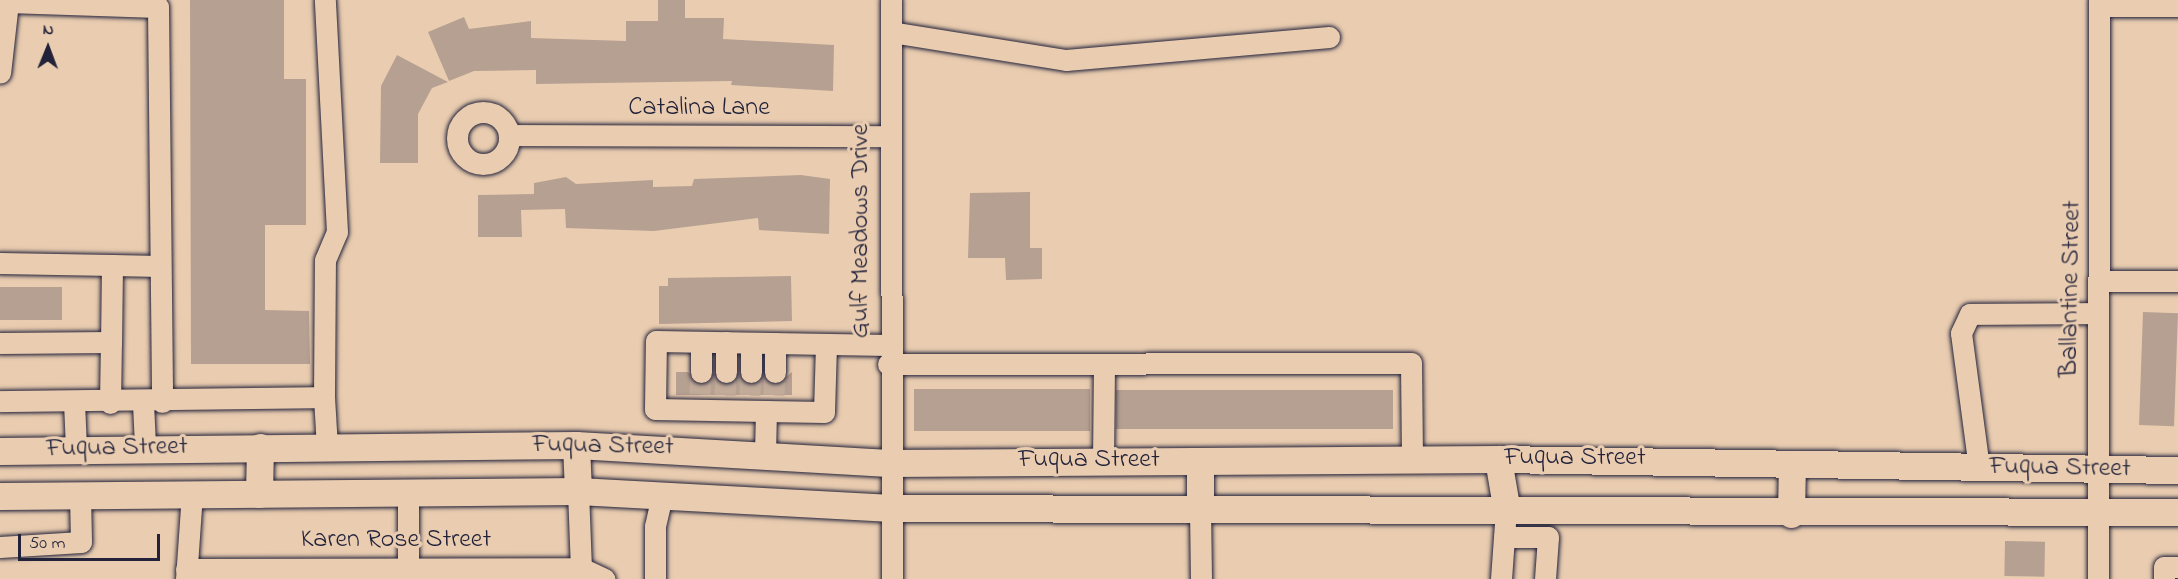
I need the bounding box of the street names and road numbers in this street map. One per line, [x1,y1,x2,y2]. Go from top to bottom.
street label: Catalina Lane [628,93,770,125]
street label: Gulf Meadows Drive [846,124,878,338]
street label: Ballantine Street [2055,200,2089,378]
street label: Fuqua Street [532,430,674,464]
street label: Fuqua Street [46,432,188,466]
street label: Fuqua Street [1504,443,1646,475]
street label: Fuqua Street [1018,445,1160,477]
street label: Fuqua Street [1989,452,2131,486]
street label: Karen Rose Street [301,525,491,557]

